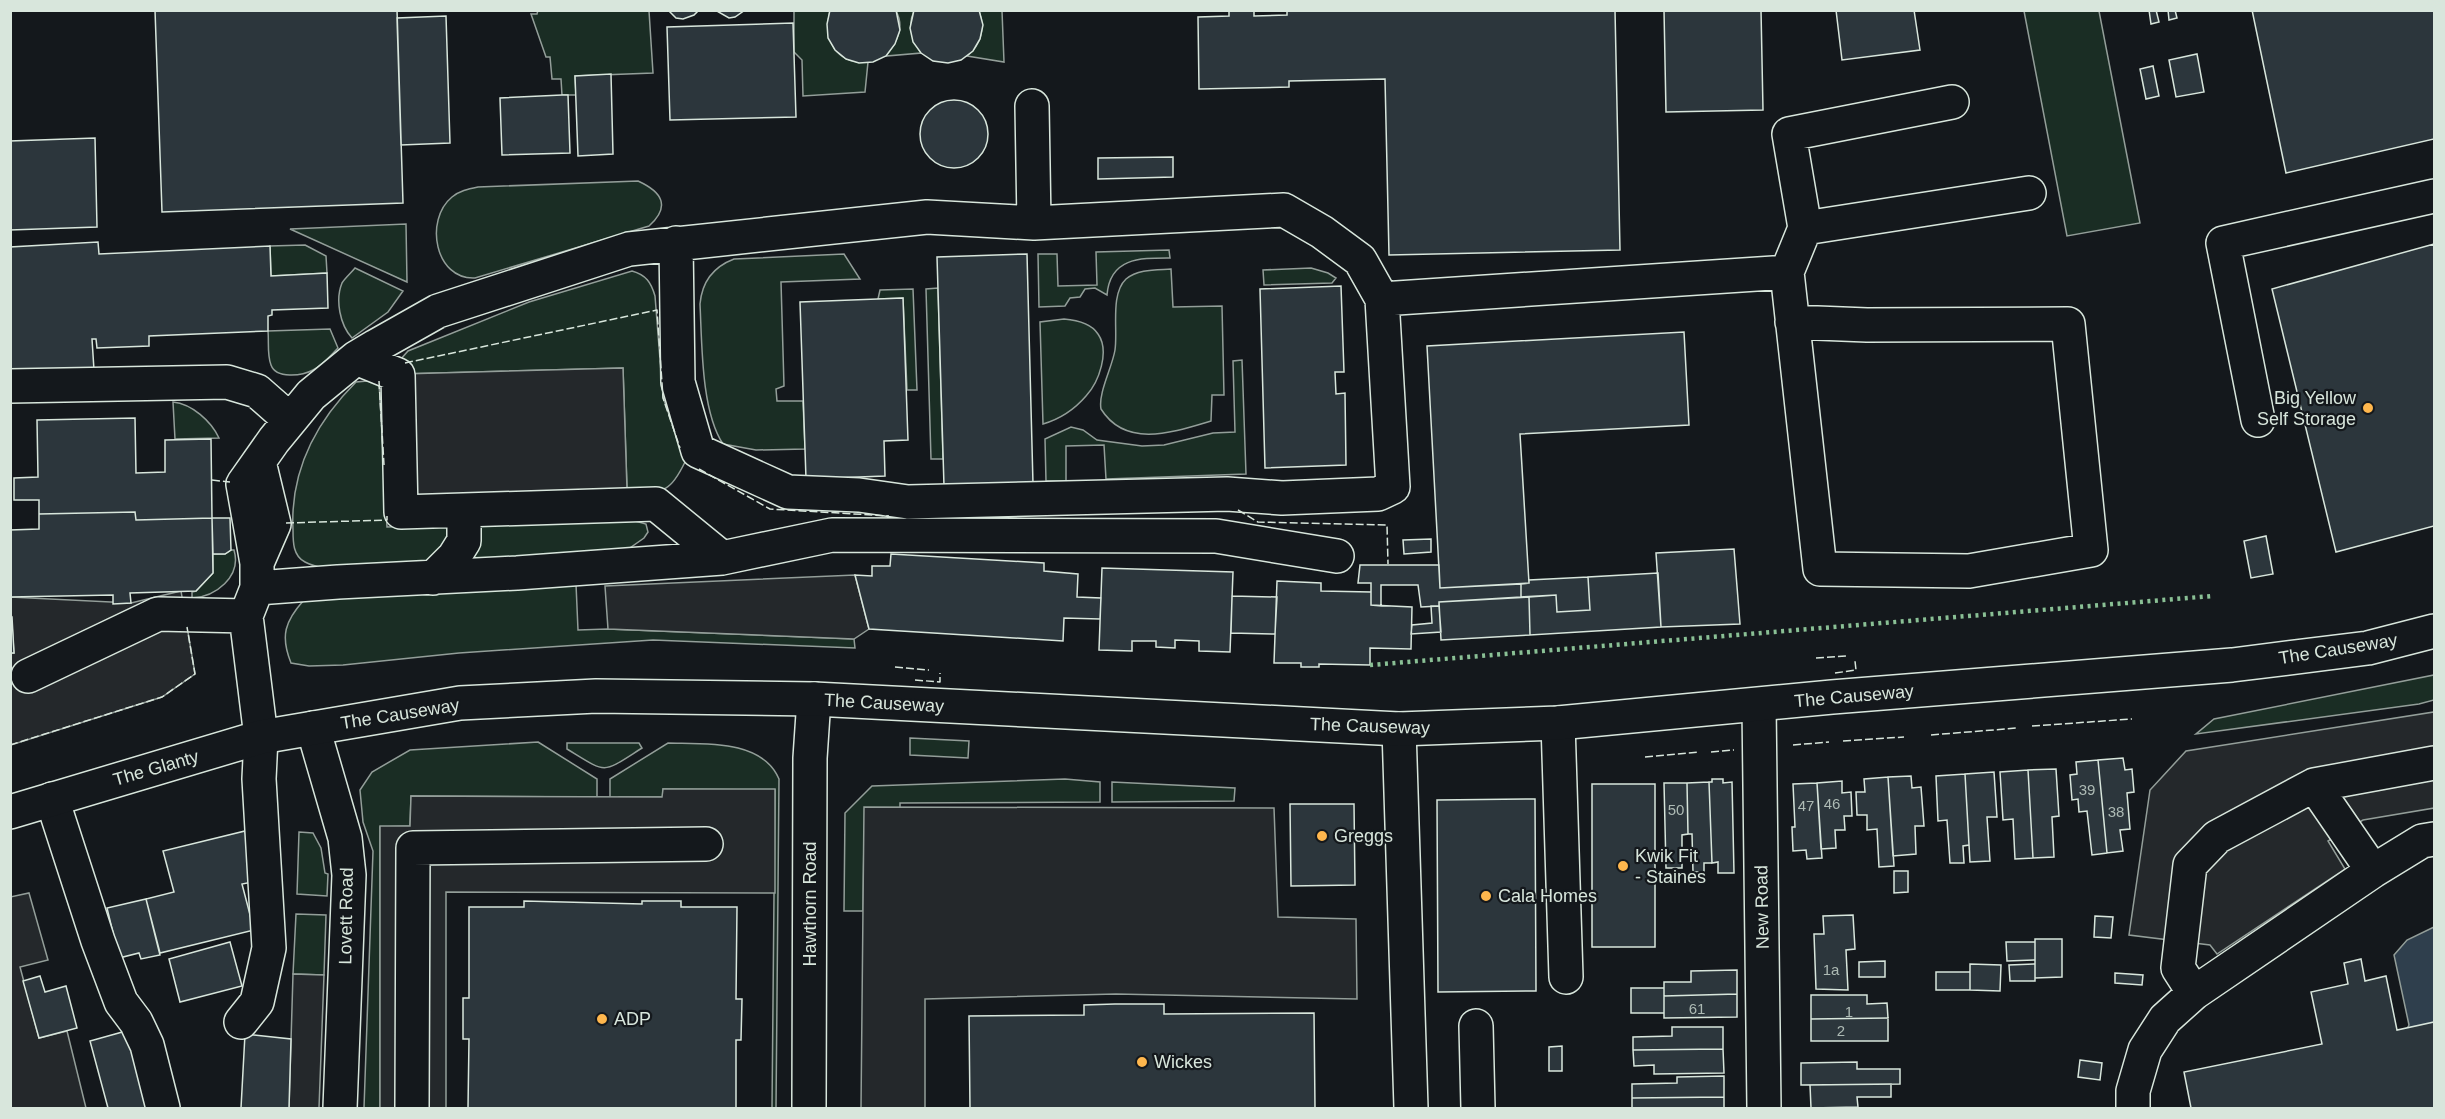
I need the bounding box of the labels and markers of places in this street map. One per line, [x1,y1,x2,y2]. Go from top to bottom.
place label: Big Yellow Self Storage [2257,388,2357,429]
marker: Big Yellow Self Storage [2361,401,2375,415]
place label: Greggs [1334,826,1393,846]
marker: Greggs [1315,829,1329,843]
place label: Kwik Fit - Staines [1635,846,1706,887]
marker: Kwik Fit - Staines [1616,859,1630,873]
place label: Cala Homes [1498,886,1597,906]
marker: Cala Homes [1479,889,1493,903]
place label: ADP [614,1009,651,1029]
marker: ADP [595,1012,609,1026]
place label: Wickes [1154,1052,1212,1072]
marker: Wickes [1135,1055,1149,1069]

